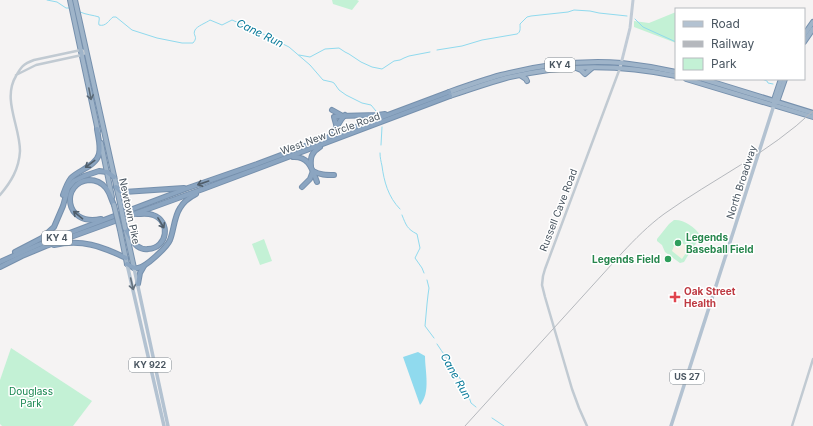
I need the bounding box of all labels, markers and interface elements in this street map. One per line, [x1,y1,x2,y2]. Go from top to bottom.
legend [675,8,805,80]
water label: Cane Run [234,16,286,51]
text: Road [711,16,740,31]
text: Railway [711,36,755,51]
text: Park [711,56,737,71]
road number: KY 4 [545,58,575,72]
one-way arrow [86,87,94,100]
street label: West New Circle Road [279,109,381,157]
street label: North Broadway [723,143,759,220]
one-way arrow [85,160,96,169]
street label: Russell Cave Road [537,167,579,253]
street label: Newtown Pike [117,177,143,245]
one-way arrow [196,180,209,187]
one-way arrow [73,210,83,219]
one-way arrow [158,217,166,229]
road number: KY 4 [42,231,72,245]
place label: Legends Baseball Field [686,231,754,255]
marker: Legends Baseball Field [673,238,683,248]
place label: Legends Field [592,253,660,266]
marker: Legends Field [663,254,673,264]
one-way arrow [128,277,136,290]
place label: Oak Street Health [684,285,736,309]
marker: Oak Street Health [669,291,681,303]
water label: Cane Run [438,350,475,402]
road number: KY 922 [129,358,171,372]
road number: US 27 [670,370,704,384]
park label: Douglass Park [9,385,53,409]

